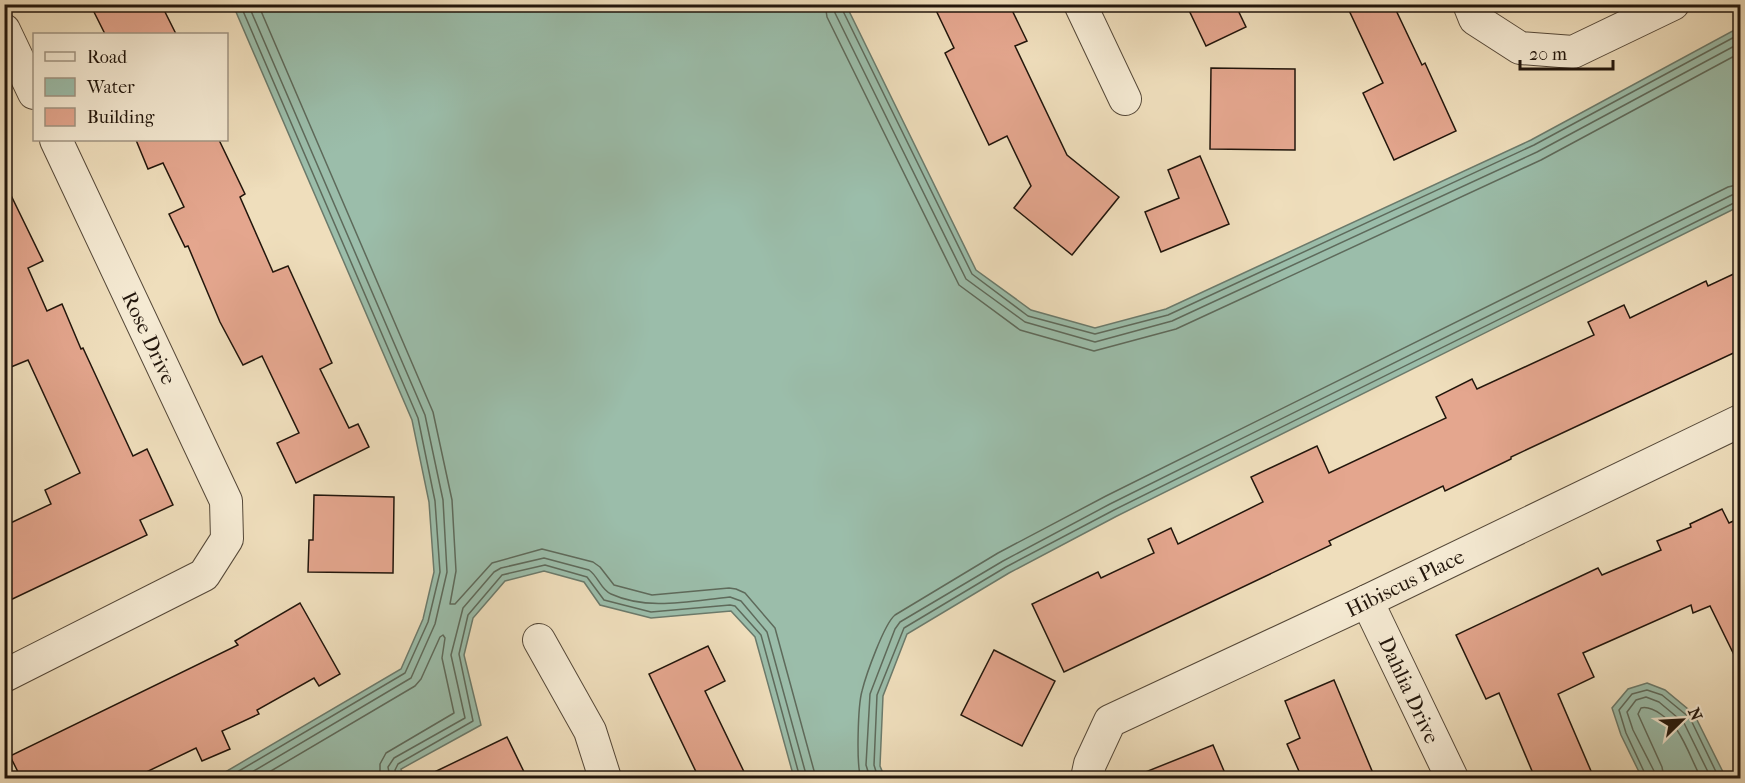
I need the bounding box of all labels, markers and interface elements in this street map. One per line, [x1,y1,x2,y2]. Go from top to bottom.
legend [33,33,228,141]
scale bar [1520,33,1613,71]
text: 20 m [1529,44,1567,65]
text: Road [87,47,127,68]
text: Water [86,77,135,98]
text: Building [87,107,155,128]
street label: Rose Drive [117,288,181,388]
street label: Hibiscus Place [1342,544,1468,622]
street label: Dahlia Drive [1374,633,1444,747]
north arrow [1652,690,1712,750]
text: N [1684,705,1707,724]

